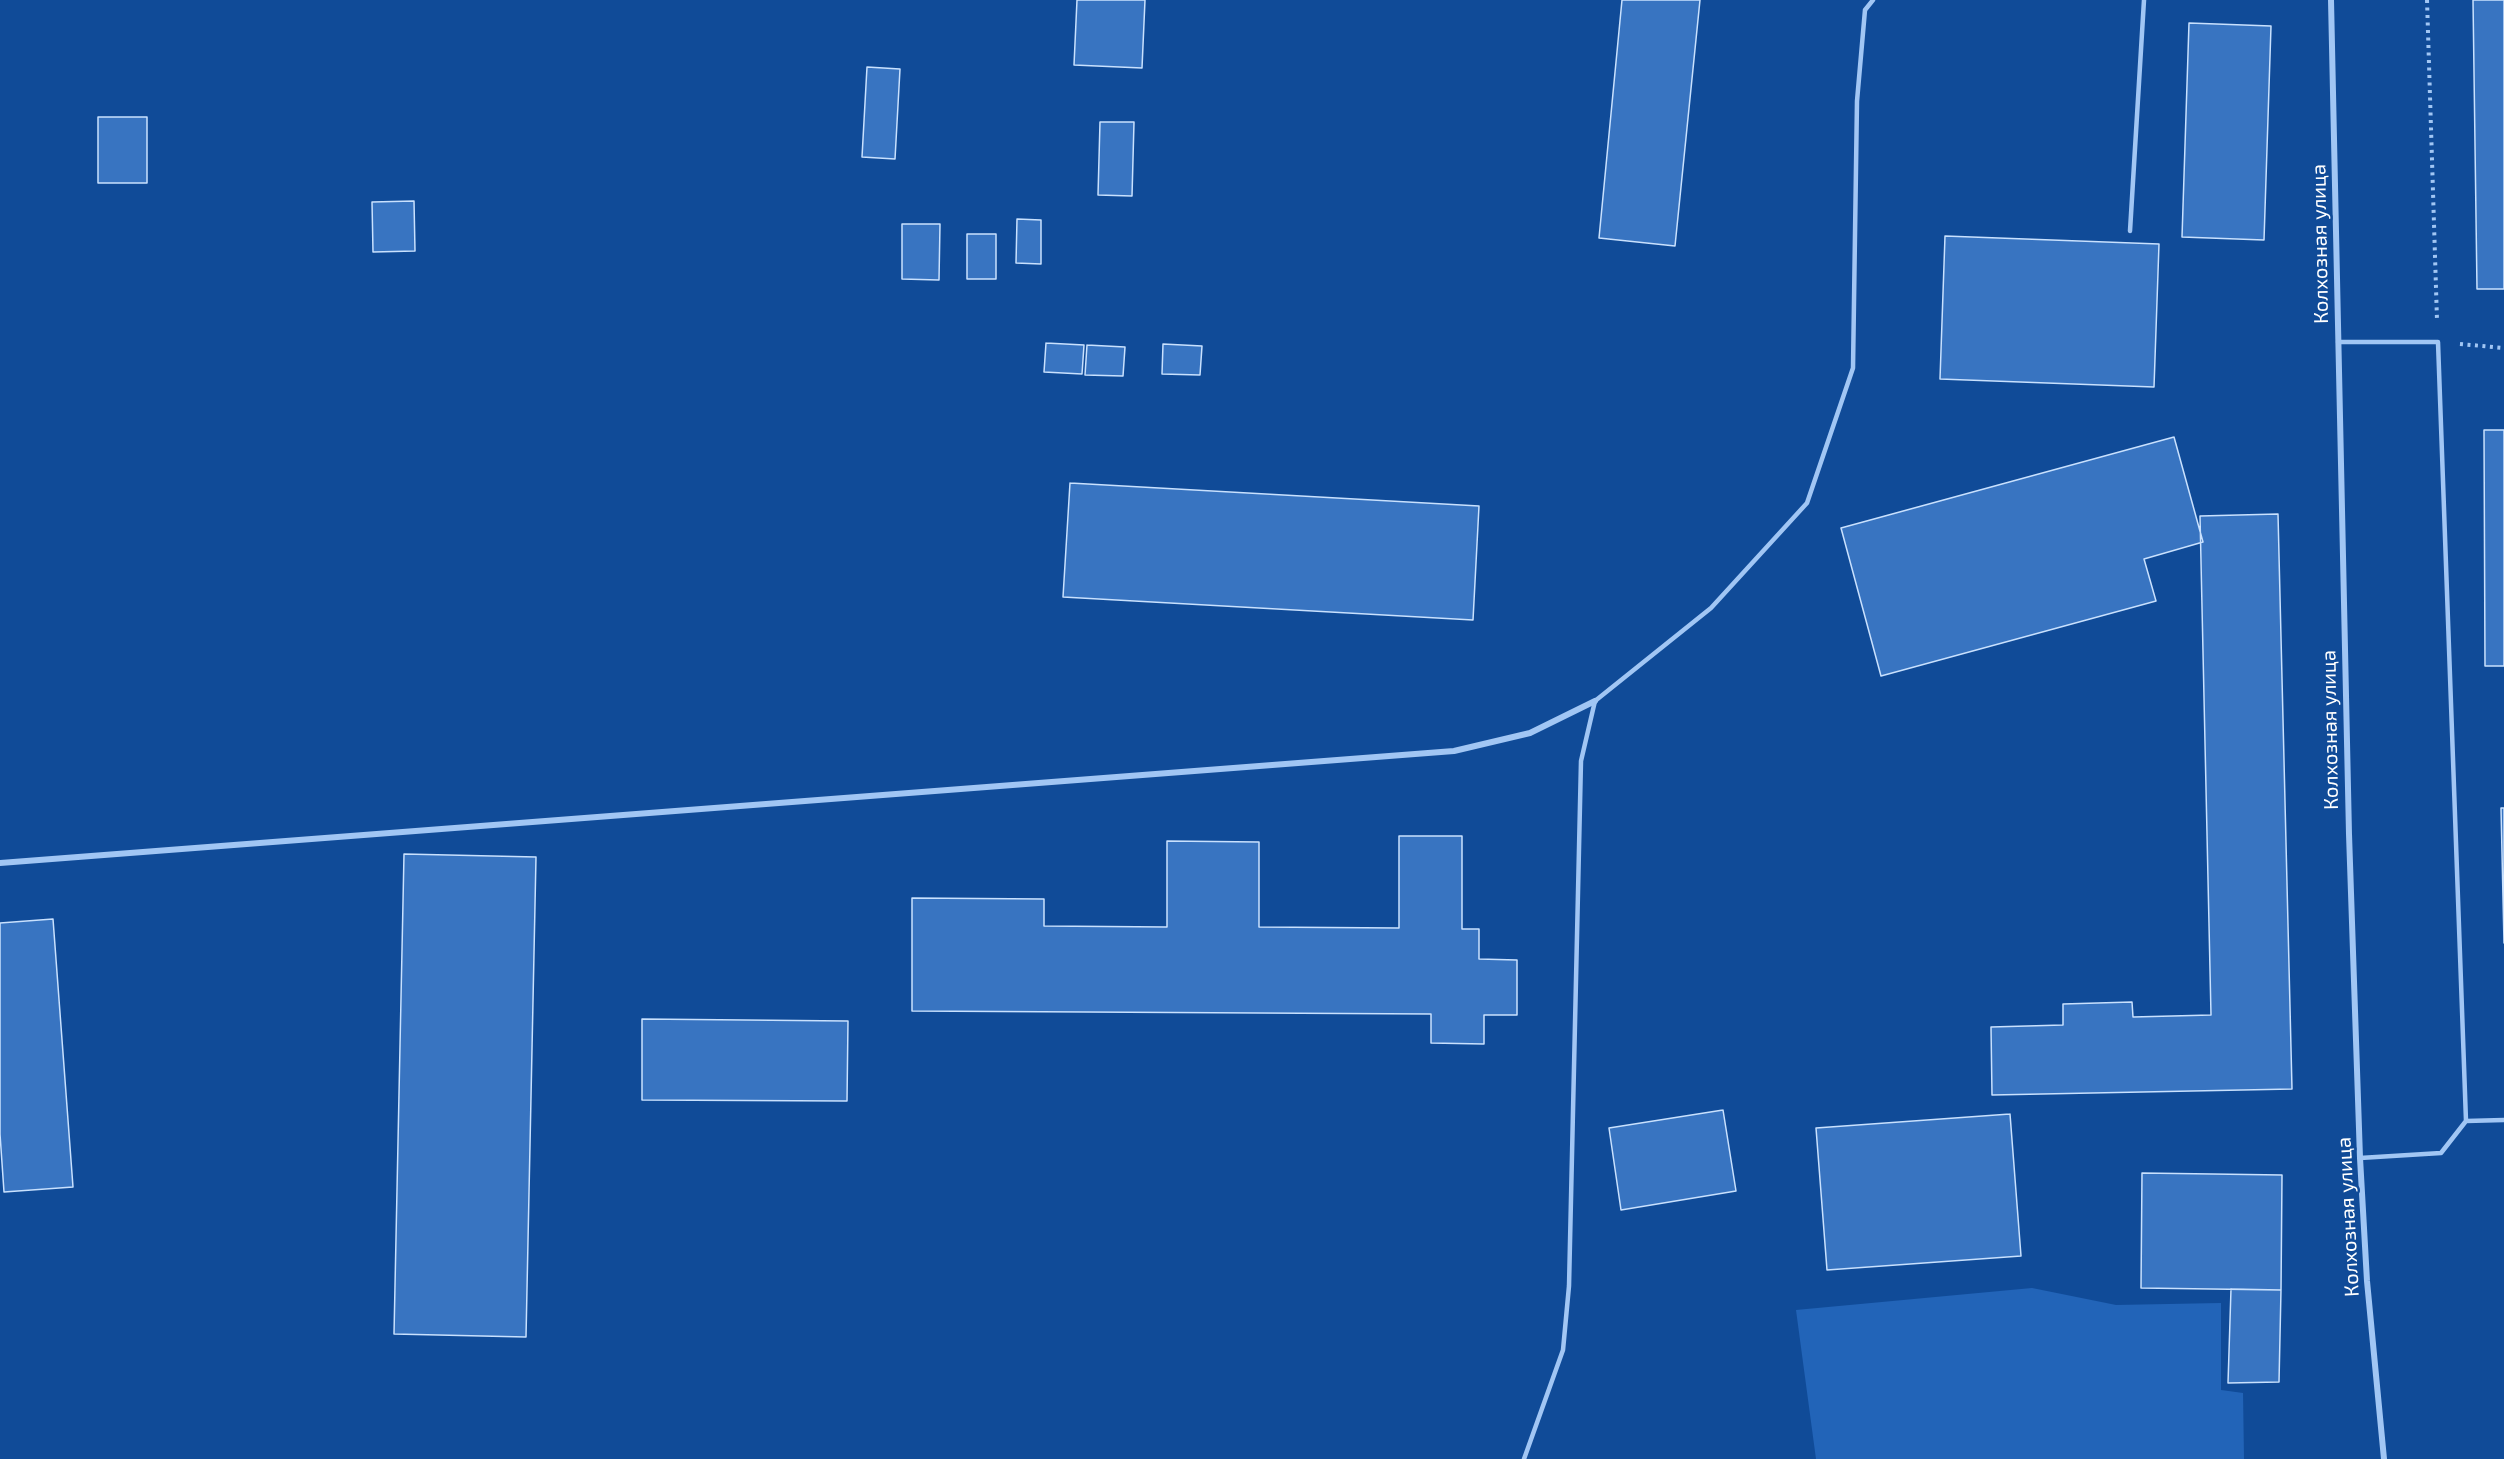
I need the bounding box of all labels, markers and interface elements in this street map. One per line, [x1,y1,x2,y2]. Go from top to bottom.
street label: Колхозная улица [2307,164,2333,324]
street label: Колхозная улица [2317,650,2343,810]
street label: Колхозная улица [2332,1137,2364,1297]

